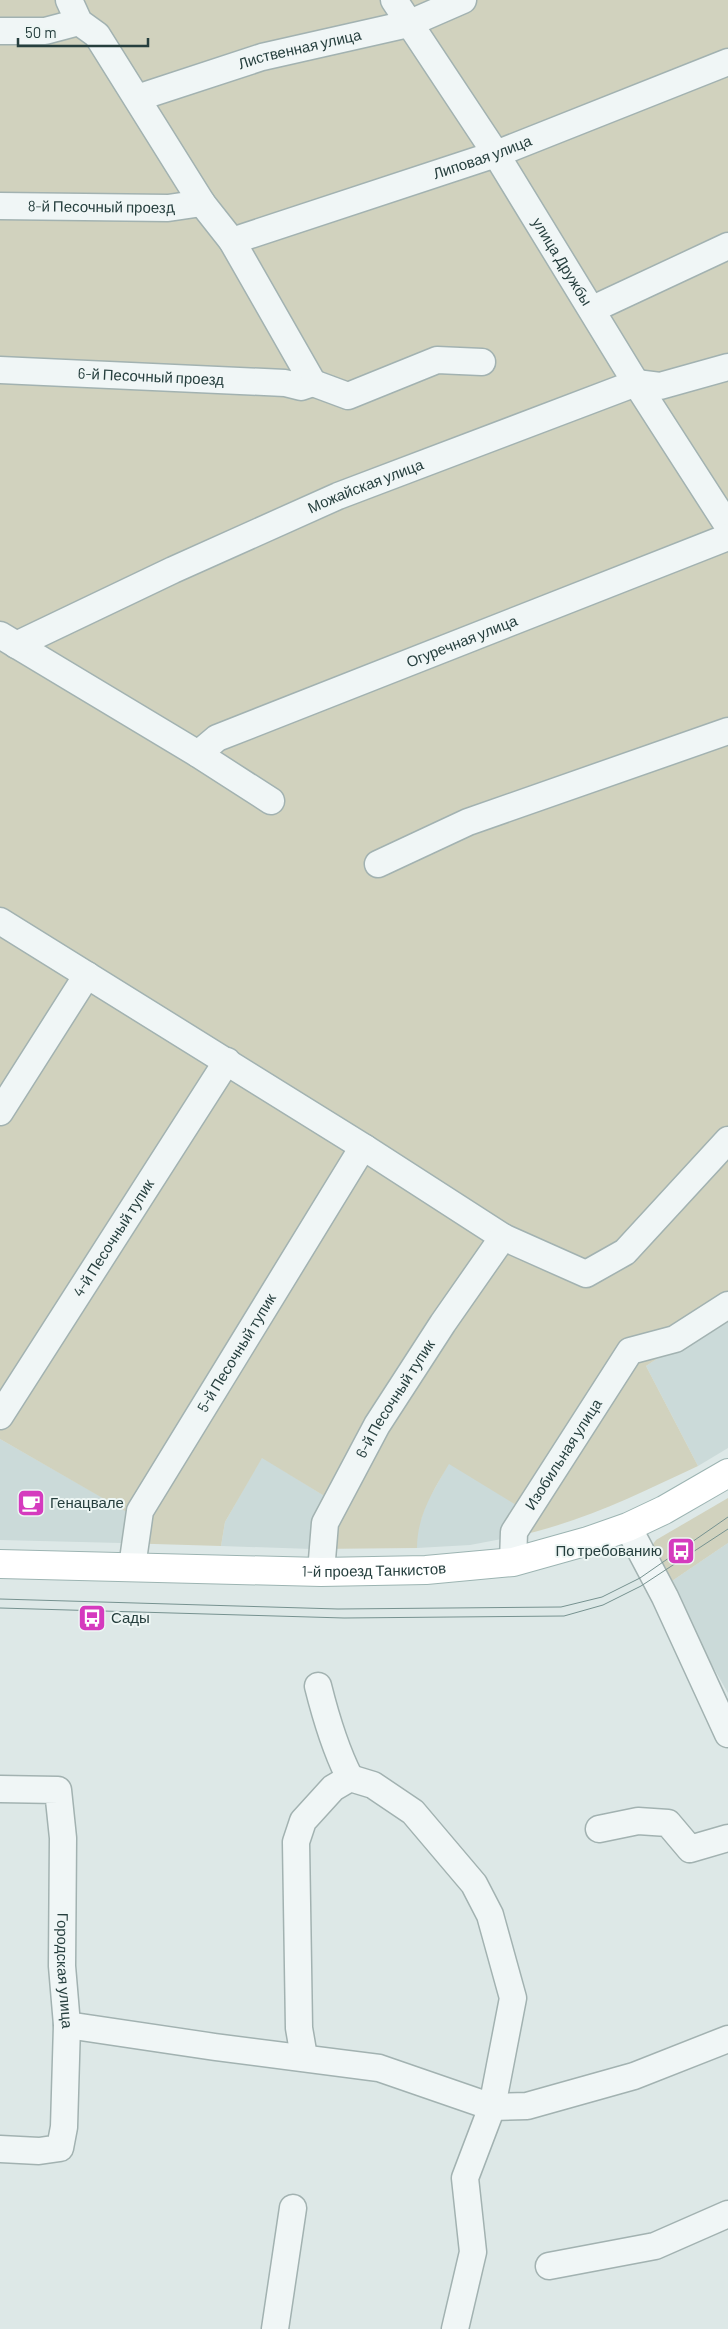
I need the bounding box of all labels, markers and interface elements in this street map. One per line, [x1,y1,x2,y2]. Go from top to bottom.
scale bar [18,15,148,47]
text: 50 m [25,23,57,41]
street label: Лиственная улица [236,25,363,72]
street label: Липовая улица [431,131,535,182]
street label: 8-й Песочный проезд [28,196,176,216]
street label: улица Дружбы [529,214,596,309]
street label: 6-й Песочный проезд [77,364,225,388]
street label: Можайская улица [305,454,426,516]
street label: Огуречная улица [404,611,520,671]
street label: 4-й Песочный тупик [69,1175,157,1300]
street label: 5-й Песочный тупик [193,1289,279,1415]
street label: 6-й Песочный тупик [351,1335,438,1461]
street label: Изобильная улица [521,1395,605,1513]
cafe icon: Генацвале [16,1488,46,1518]
place label: Генацвале [50,1493,124,1511]
bus stop icon: По требованию [666,1536,696,1566]
place label: По требованию [556,1541,662,1559]
street label: 1-й проезд Танкистов [302,1558,447,1580]
bus stop icon: Сады [77,1603,107,1633]
place label: Сады [111,1608,150,1626]
street label: Городская улица [54,1913,77,2030]

